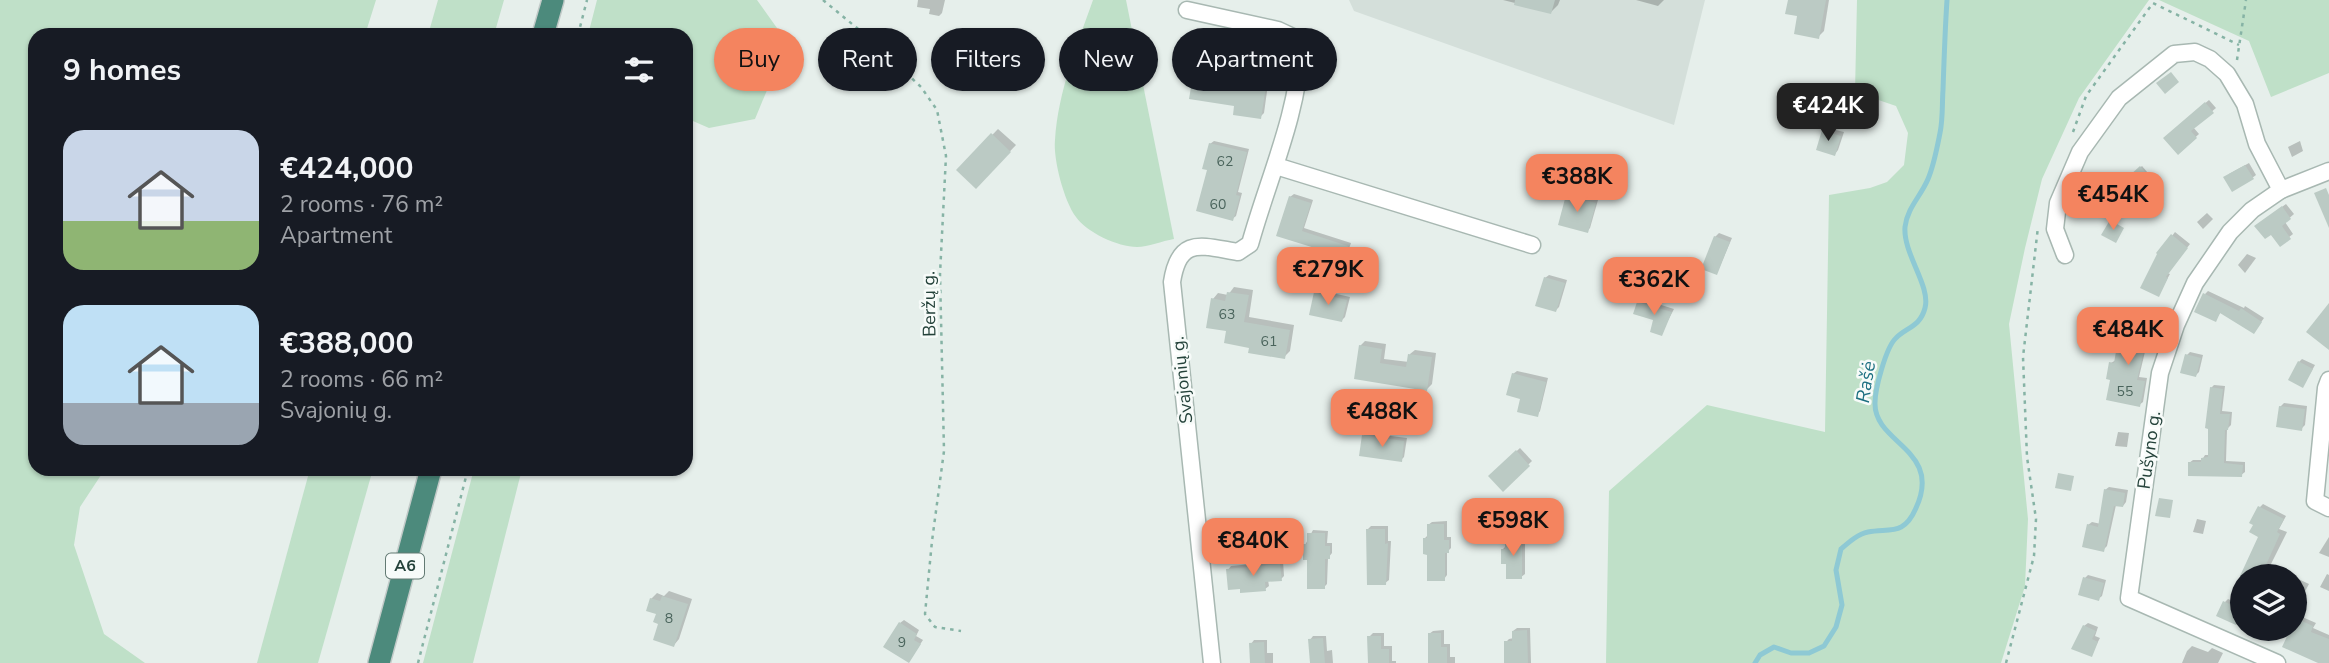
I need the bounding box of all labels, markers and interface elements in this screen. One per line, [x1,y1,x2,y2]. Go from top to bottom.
chip: Buy [714,28,804,91]
chip: Rent [818,28,917,91]
chip: Filters [931,28,1045,91]
chip: New [1059,28,1158,91]
chip: Apartment [1172,28,1337,91]
text: 9 homes [63,50,181,91]
icon: filters [620,51,658,89]
pin: €424K [1779,83,1877,143]
text: €424K [1793,90,1863,121]
text: €424,000 [280,148,413,189]
house number: 62 [1217,152,1233,171]
pin: €388K [1528,154,1626,214]
icon: home [119,158,203,242]
text: €388K [1542,161,1612,192]
pin: €454K [2064,173,2162,232]
text: €454K [2078,179,2148,210]
text: 2 rooms · 76 m² [280,189,443,220]
house number: 60 [1210,195,1226,214]
text: Apartment [280,220,392,251]
pin: €279K [1279,247,1377,307]
text: €279K [1293,254,1363,285]
pin: €362K [1605,258,1703,317]
text: €362K [1619,264,1689,295]
street label: Beržų g. [916,271,942,337]
house number: 63 [1219,305,1235,324]
pin: €484K [2079,308,2177,367]
text: €484K [2093,314,2163,345]
text: €388,000 [280,323,413,364]
house number: 61 [1261,332,1277,351]
icon: home [119,333,203,417]
street label: Svajonių g. [1165,335,1199,425]
water label: Rašė [1850,359,1882,405]
text: 2 rooms · 66 m² [280,364,443,395]
house number: 55 [2117,382,2133,401]
pin: €488K [1333,390,1431,449]
text: Svajonių g. [280,395,392,426]
text: €488K [1347,396,1417,427]
street label: Pušyno g. [2132,409,2166,491]
pin: €598K [1464,498,1562,558]
text: €598K [1478,505,1548,536]
pin: €840K [1204,518,1302,578]
text: €840K [1218,525,1288,556]
road number: A6 [386,554,424,579]
map controls [2230,564,2307,641]
button: layers [2230,564,2307,641]
house number: 8 [665,609,673,628]
house number: 9 [898,633,906,652]

